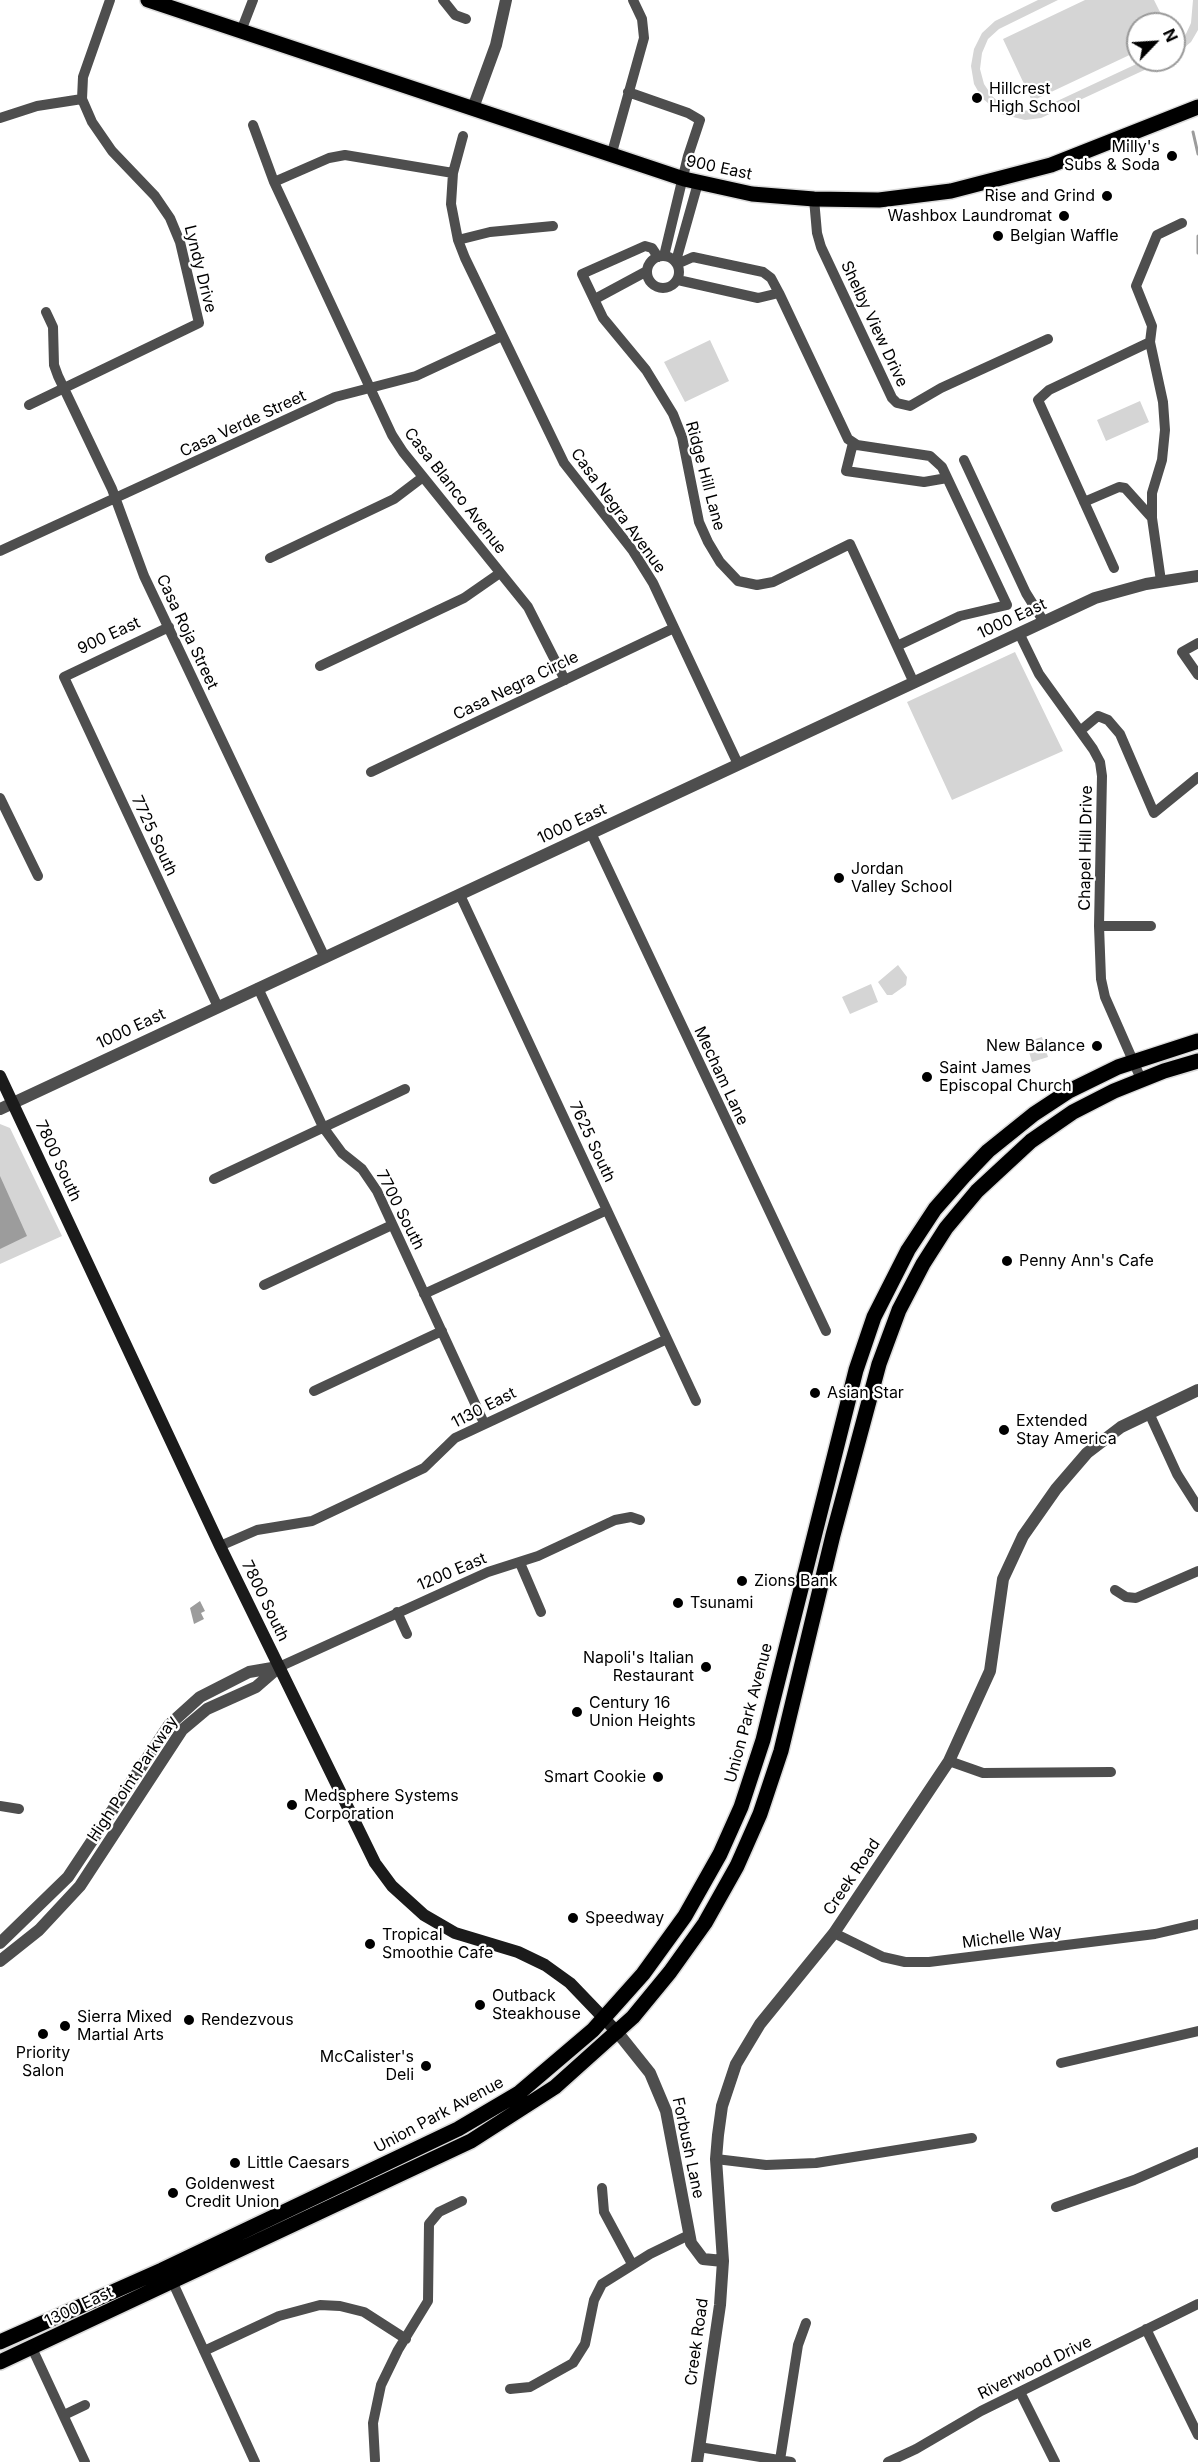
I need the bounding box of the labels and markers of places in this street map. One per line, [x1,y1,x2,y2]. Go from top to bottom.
place label: Hillcrest High School [989,79,1080,117]
marker: Hillcrest High School [970,91,984,105]
place label: Milly's Subs & Soda [1064,137,1160,175]
marker: Milly's Subs & Soda [1165,149,1179,163]
place label: Rise and Grind [984,186,1095,206]
marker: Rise and Grind [1100,189,1114,203]
place label: Washbox Laundromat [888,206,1052,226]
marker: Washbox Laundromat [1057,209,1071,223]
place label: Belgian Waffle [1010,226,1119,246]
marker: Belgian Waffle [991,229,1005,243]
place label: Jordan Valley School [851,859,952,897]
marker: Jordan Valley School [832,871,846,885]
place label: New Balance [986,1036,1085,1056]
marker: New Balance [1090,1039,1104,1053]
place label: Saint James Episcopal Church [939,1058,1072,1096]
marker: Saint James Episcopal Church [920,1070,934,1084]
place label: Penny Ann's Cafe [1019,1251,1154,1271]
marker: Penny Ann's Cafe [1000,1254,1014,1268]
place label: Asian Star [827,1383,904,1403]
marker: Asian Star [808,1386,822,1400]
place label: Extended Stay America [1016,1411,1117,1449]
marker: Extended Stay America [997,1423,1011,1437]
place label: Zions Bank [754,1571,838,1591]
marker: Zions Bank [735,1574,749,1588]
place label: Tsunami [690,1593,753,1613]
marker: Tsunami [671,1596,685,1610]
place label: Napoli's Italian Restaurant [583,1648,694,1686]
marker: Napoli's Italian Restaurant [699,1660,713,1674]
place label: Century 16 Union Heights [589,1693,696,1731]
marker: Century 16 Union Heights [570,1705,584,1719]
place label: Smart Cookie [544,1767,646,1787]
marker: Smart Cookie [651,1770,665,1784]
place label: Medsphere Systems Corporation [304,1786,459,1824]
marker: Medsphere Systems Corporation [285,1798,299,1812]
place label: Speedway [585,1908,664,1928]
marker: Speedway [566,1911,580,1925]
place label: Tropical Smoothie Cafe [382,1925,493,1963]
marker: Tropical Smoothie Cafe [363,1937,377,1951]
place label: Outback Steakhouse [492,1986,581,2024]
marker: Outback Steakhouse [473,1998,487,2012]
place label: Sierra Mixed Martial Arts [77,2007,172,2045]
place label: Rendezvous [201,2010,294,2030]
marker: Rendezvous [182,2013,196,2027]
marker: Sierra Mixed Martial Arts [58,2019,72,2033]
marker: Priority Salon [36,2027,50,2041]
place label: Priority Salon [16,2043,70,2081]
place label: McCalister's Deli [320,2047,414,2085]
marker: McCalister's Deli [419,2059,433,2073]
place label: Little Caesars [247,2153,350,2173]
marker: Little Caesars [228,2156,242,2170]
place label: Goldenwest Credit Union [185,2174,279,2212]
marker: Goldenwest Credit Union [166,2186,180,2200]

